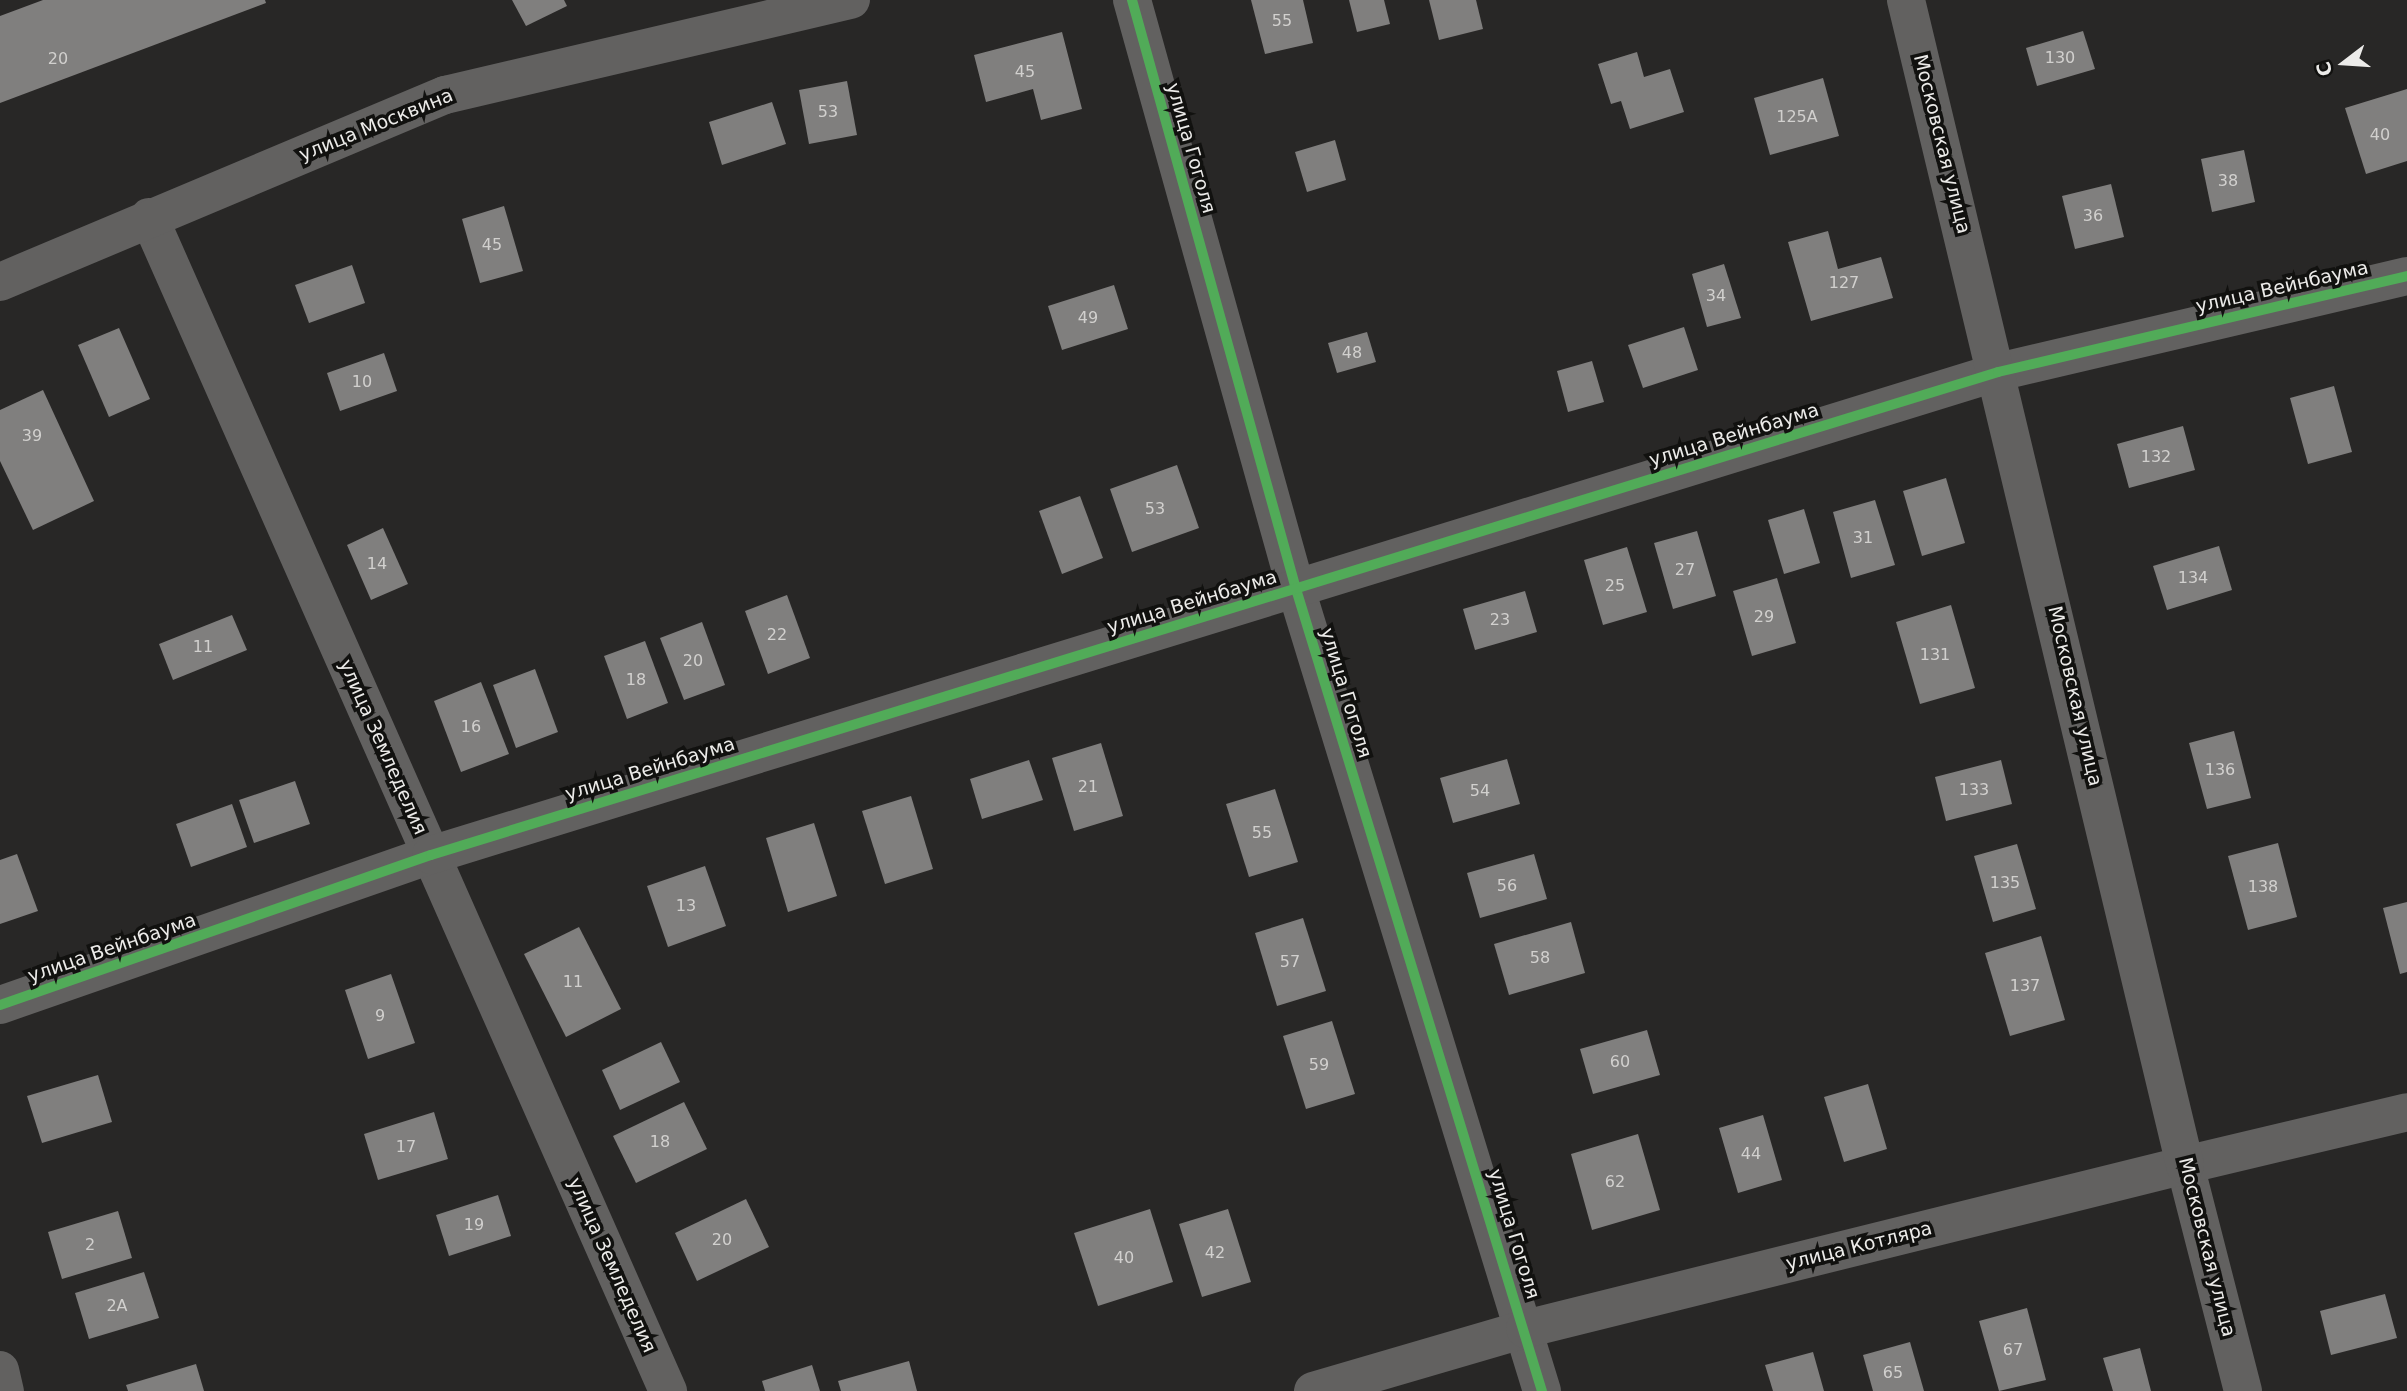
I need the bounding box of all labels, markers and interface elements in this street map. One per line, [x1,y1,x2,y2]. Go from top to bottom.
house number: 55 [1272,11,1292,31]
north arrow [2309,28,2379,98]
house number: 130 [2045,48,2075,68]
house number: 20 [48,49,68,69]
street label: Московская улица [1909,52,1975,236]
text: С [2311,59,2336,79]
house number: 45 [1015,62,1035,82]
street label: улица Гоголя [1161,80,1221,216]
street label: улица Москвина [296,84,456,166]
house number: 53 [818,102,838,122]
house number: 125А [1776,107,1818,127]
house number: 40 [2370,125,2390,145]
house number: 38 [2218,171,2238,191]
house number: 36 [2083,206,2103,226]
house number: 45 [482,235,502,255]
street label: улица Вейнбаума [2193,256,2371,318]
house number: 127 [1829,273,1859,293]
house number: 34 [1706,286,1726,306]
house number: 49 [1078,308,1098,328]
house number: 48 [1342,343,1362,363]
house number: 10 [352,372,372,392]
street label: улица Вейнбаума [1646,398,1822,472]
house number: 39 [22,426,42,446]
house number: 132 [2141,447,2171,467]
house number: 53 [1145,499,1165,519]
house number: 31 [1853,528,1873,548]
house number: 14 [367,554,387,574]
house number: 27 [1675,560,1695,580]
street label: улица Вейнбаума [1104,565,1280,639]
house number: 134 [2178,568,2208,588]
house number: 25 [1605,576,1625,596]
street label: Московская улица [2043,604,2107,788]
house number: 29 [1754,607,1774,627]
house number: 23 [1490,610,1510,630]
house number: 22 [767,625,787,645]
street label: улица Гоголя [1315,625,1377,761]
house number: 11 [193,637,213,657]
house number: 131 [1920,645,1950,665]
house number: 20 [683,651,703,671]
street label: улица Земледелия [334,656,432,838]
house number: 18 [626,670,646,690]
house number: 16 [461,717,481,737]
street label: улица Вейнбаума [562,732,738,806]
house number: 136 [2205,760,2235,780]
house number: 21 [1078,777,1098,797]
house number: 133 [1959,780,1989,800]
house number: 54 [1470,781,1490,801]
house number: 55 [1252,823,1272,843]
house number: 135 [1990,873,2020,893]
house number: 56 [1497,876,1517,896]
house number: 138 [2248,877,2278,897]
house number: 13 [676,896,696,916]
street label: улица Вейнбаума [25,909,199,987]
house number: 58 [1530,948,1550,968]
house number: 57 [1280,952,1300,972]
house number: 11 [563,972,583,992]
house number: 137 [2010,976,2040,996]
house number: 9 [375,1006,385,1026]
house number: 60 [1610,1052,1630,1072]
house number: 59 [1309,1055,1329,1075]
house number: 18 [650,1132,670,1152]
house number: 17 [396,1137,416,1157]
house number: 44 [1741,1144,1761,1164]
street label: Московская улица [2174,1155,2240,1339]
street label: улица Гоголя [1483,1166,1545,1302]
house number: 62 [1605,1172,1625,1192]
street label: улица Земледелия [563,1174,661,1356]
house number: 19 [464,1215,484,1235]
street label: улица Котляра [1784,1217,1934,1275]
house number: 20 [712,1230,732,1250]
house number: 2 [85,1235,95,1255]
house number: 42 [1205,1243,1225,1263]
house number: 40 [1114,1248,1134,1268]
house number: 2А [106,1296,128,1316]
house number: 67 [2003,1340,2023,1360]
house number: 65 [1883,1363,1903,1383]

